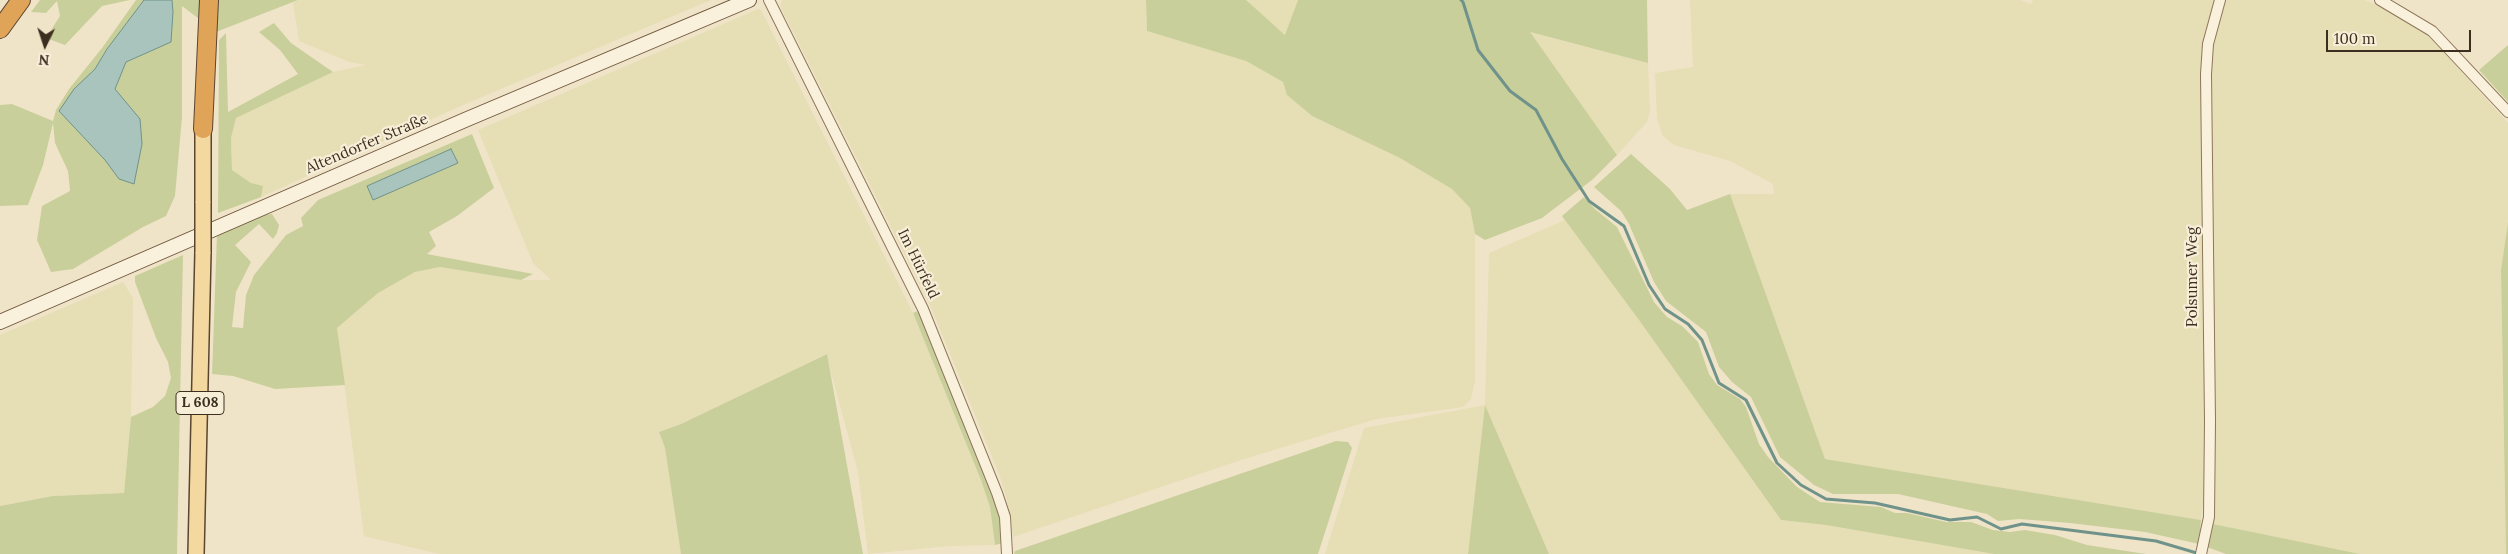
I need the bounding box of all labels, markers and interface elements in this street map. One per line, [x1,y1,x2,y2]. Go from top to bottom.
north arrow [20,20,70,70]
scale bar [2328,20,2473,52]
text: 100 m [2334,29,2375,48]
text: N [38,51,50,69]
street label: Altendorfer Straße [303,110,431,178]
street label: Im Hürfeld [893,226,943,302]
street label: Polsumer Weg [2184,227,2202,327]
road number: L 608 [176,392,224,414]

